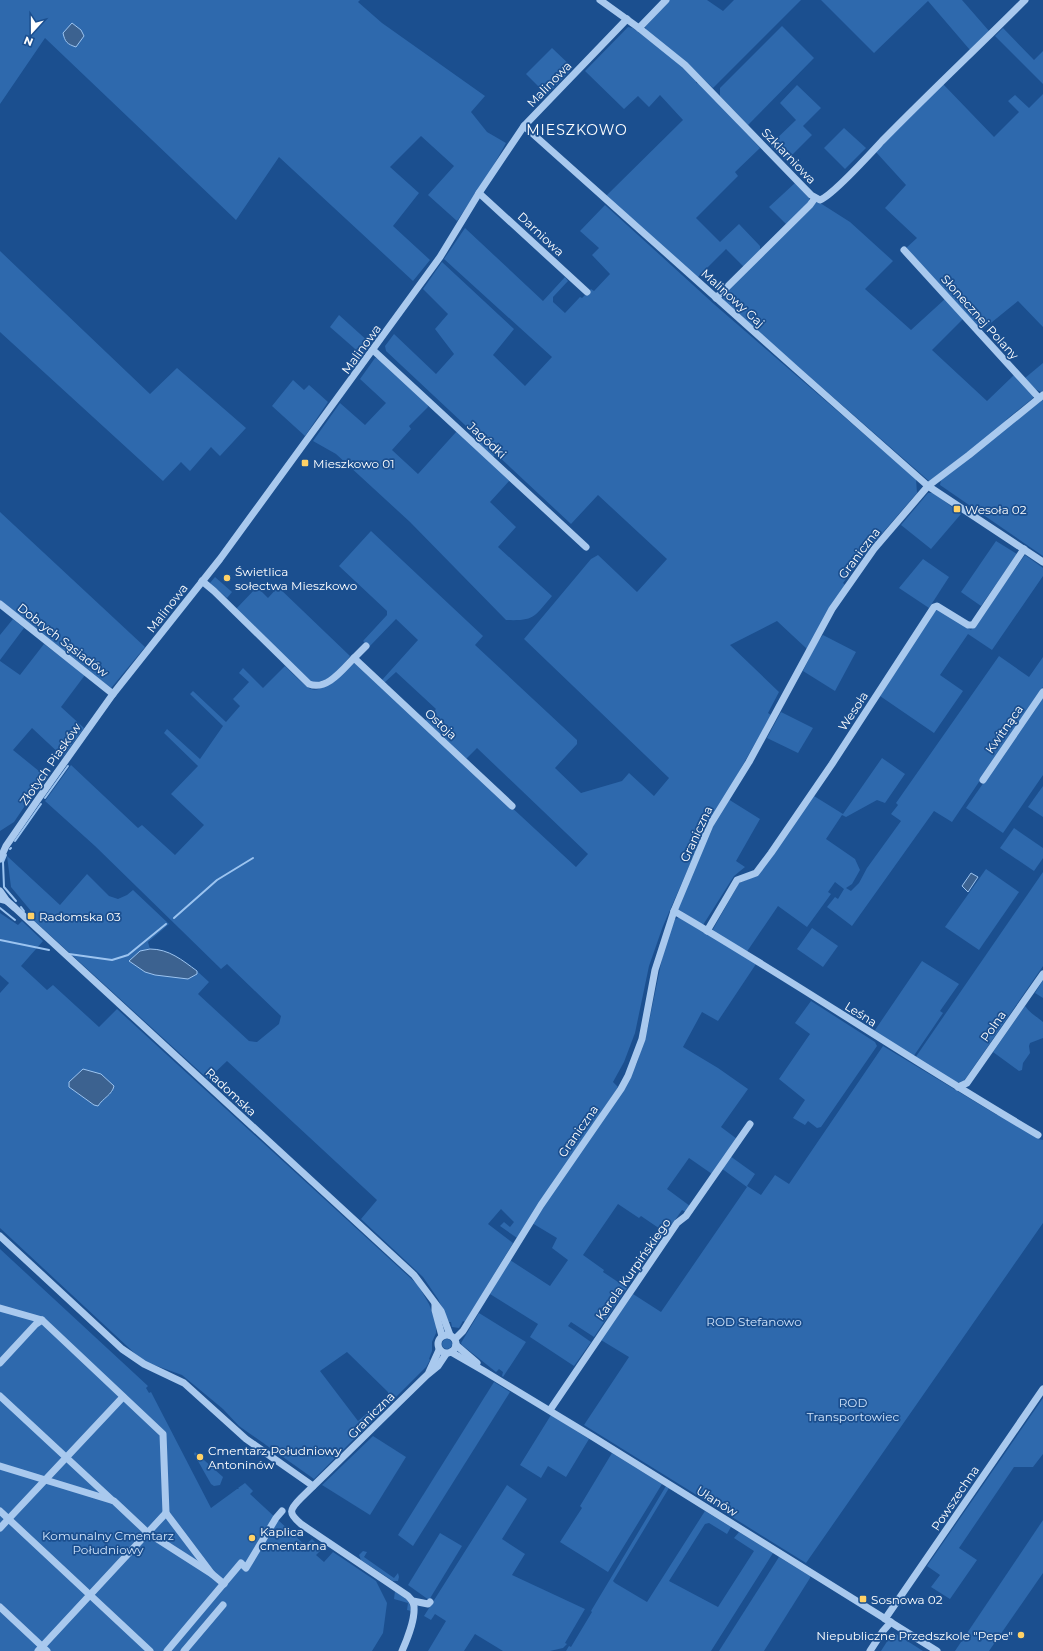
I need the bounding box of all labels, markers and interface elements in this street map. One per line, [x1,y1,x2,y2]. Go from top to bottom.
north arrow [12,12,52,52]
text: N [22,33,35,49]
street label: Malinowa [524,58,574,110]
district label: MIESZKOWO [526,121,628,139]
street label: Szklarniowa [759,125,819,187]
street label: Darniowa [515,209,567,259]
street label: Malinowy Gaj [698,266,768,330]
street label: Słonecznej Polany [938,272,1022,363]
street label: Malinowa [338,321,384,377]
street label: Jagódki [464,418,509,462]
place label: Mieszkowo 01 [313,456,395,471]
marker: Mieszkowo 01 [300,458,310,468]
place label: Wesoła 02 [965,502,1027,517]
marker: Wesoła 02 [952,504,962,514]
street label: Graniczna [835,525,883,581]
place label: Świetlica sołectwa Mieszkowo [235,564,357,593]
marker: Świetlica sołectwa Mieszkowo [222,573,232,583]
street label: Malinowa [143,581,191,635]
street label: Dobrych Sąsiadów [15,600,112,680]
street label: Wesoła [835,689,871,733]
street label: Kwitnąca [982,702,1026,756]
street label: Ostoja [422,705,460,743]
street label: Złotych Piasków [16,720,84,808]
street label: Graniczna [677,804,715,864]
place label: Radomska 03 [39,909,121,924]
marker: Radomska 03 [26,911,36,921]
street label: Leśna [842,998,880,1030]
street label: Polna [977,1008,1009,1044]
street label: Radomska [202,1065,260,1119]
street label: Graniczna [555,1102,601,1160]
street label: Karola Kurpińskiego [592,1215,674,1323]
park label: ROD Stefanowo [706,1314,802,1329]
street label: Graniczna [344,1388,398,1442]
park label: ROD Transportowiec [807,1395,899,1424]
place label: Cmentarz Południowy Antoninów [208,1443,342,1472]
marker: Cmentarz Południowy Antoninów [195,1452,205,1462]
street label: Powszechna [928,1463,982,1533]
street label: Ułanów [694,1482,741,1520]
place label: Kaplica cmentarna [260,1524,326,1553]
park label: Komunalny Cmentarz Południowy [42,1528,174,1557]
marker: Kaplica cmentarna [247,1533,257,1543]
place label: Sosnowa 02 [871,1592,943,1607]
marker: Sosnowa 02 [858,1594,868,1604]
place label: Niepubliczne Przedszkole "Pepe" [816,1628,1013,1643]
marker: Niepubliczne Przedszkole "Pepe" [1016,1630,1026,1640]

